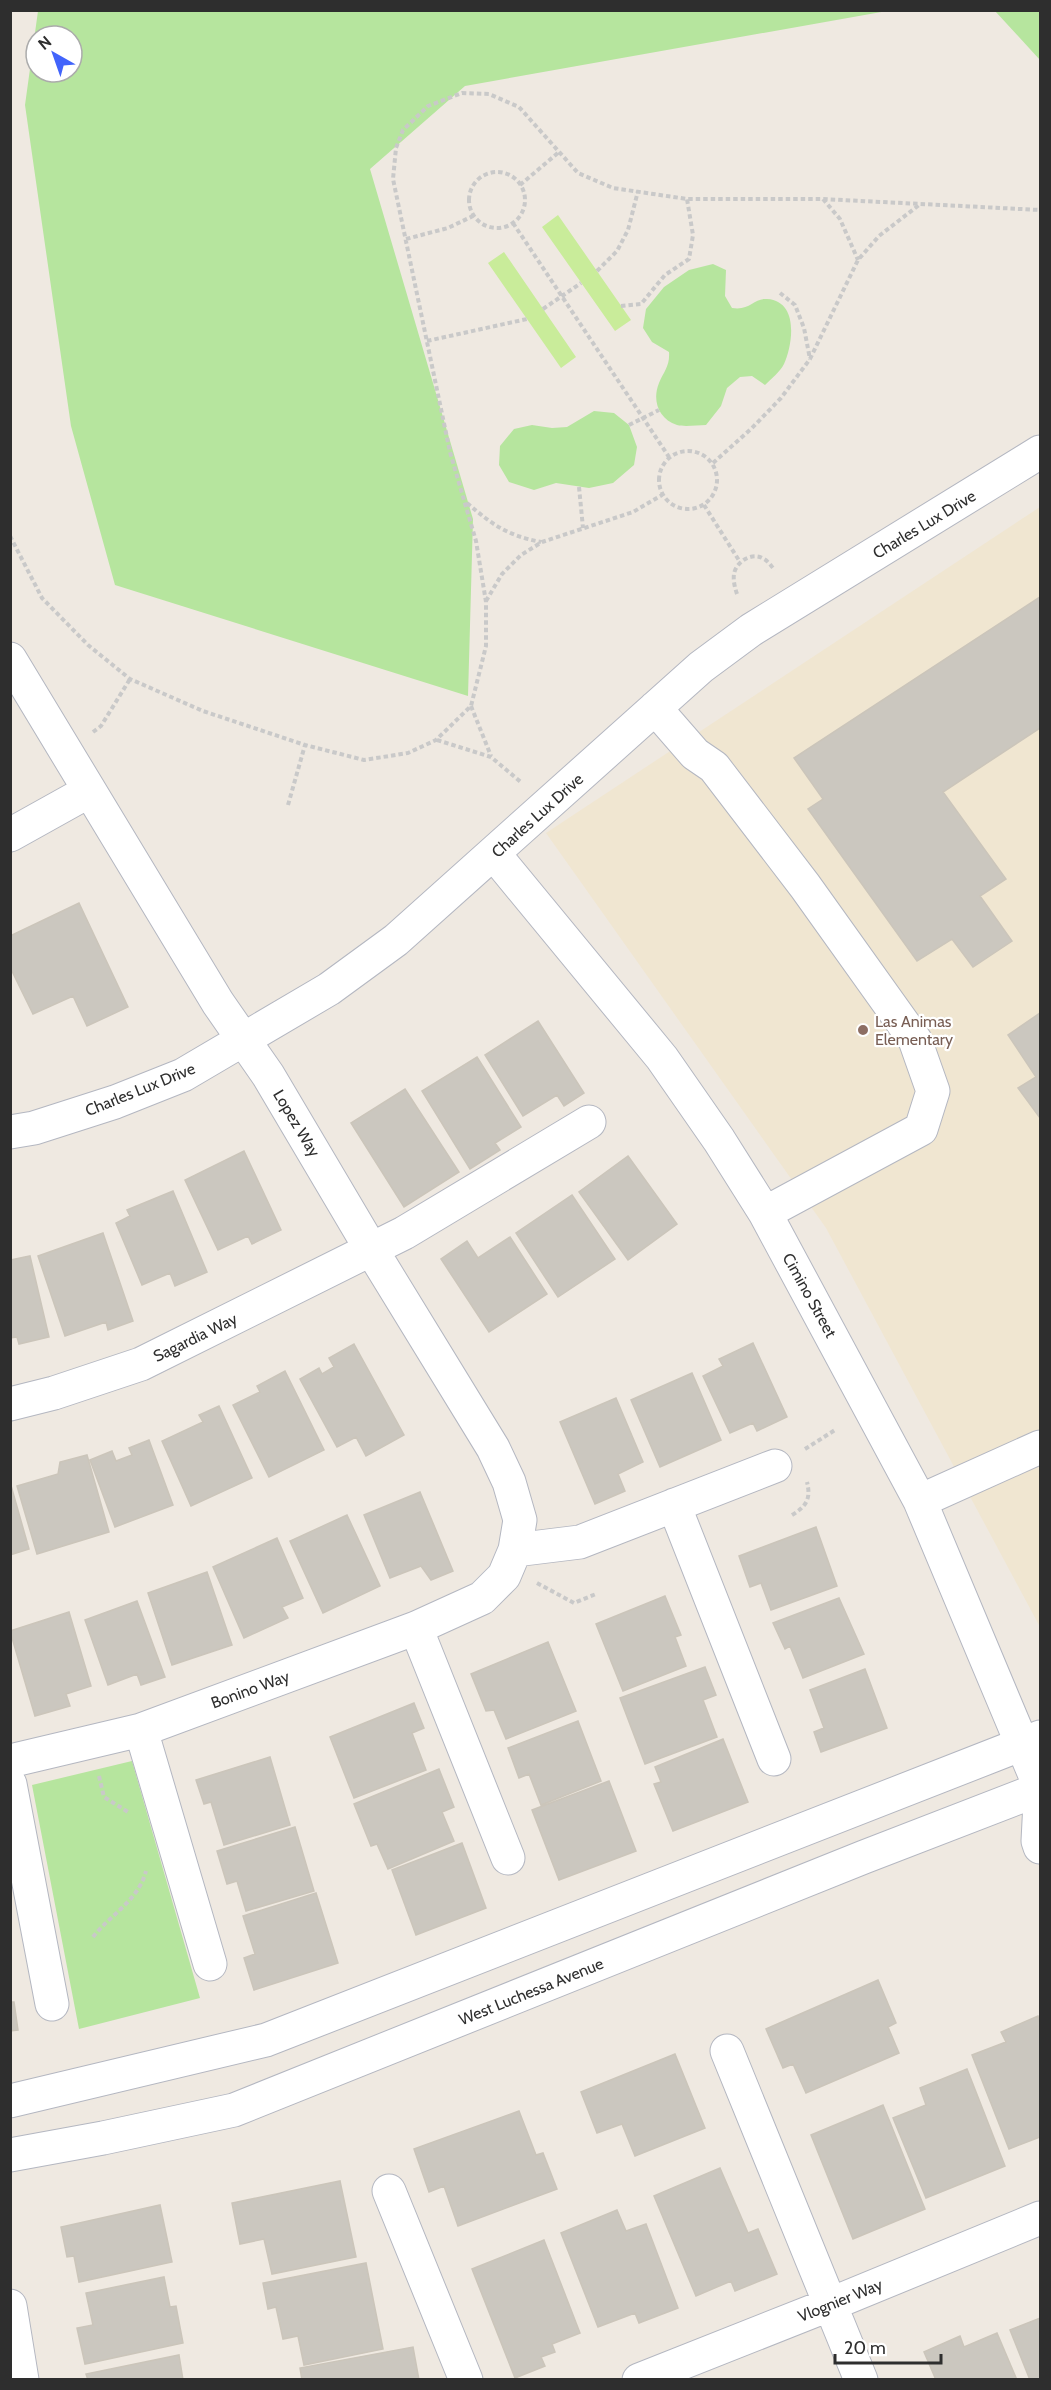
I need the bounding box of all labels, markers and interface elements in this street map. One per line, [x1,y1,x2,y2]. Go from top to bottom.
north arrow [24,24,84,84]
text: N [34,32,55,54]
street label: Charles Lux Drive [869,486,979,563]
street label: Charles Lux Drive [488,769,587,861]
place label: Las Animas Elementary [875,1012,953,1049]
marker: Las Animas Elementary [856,1023,870,1037]
street label: Charles Lux Drive [83,1059,198,1120]
street label: Lopez Way [269,1086,324,1160]
street label: Cimino Street [779,1250,841,1341]
street label: Sagardia Way [150,1309,240,1366]
street label: Bonino Way [208,1667,292,1712]
street label: West Luchessa Avenue [456,1954,606,2029]
street label: Vlognier Way [795,2275,885,2326]
scale bar [835,2327,942,2365]
text: 20 m [844,2337,886,2359]

